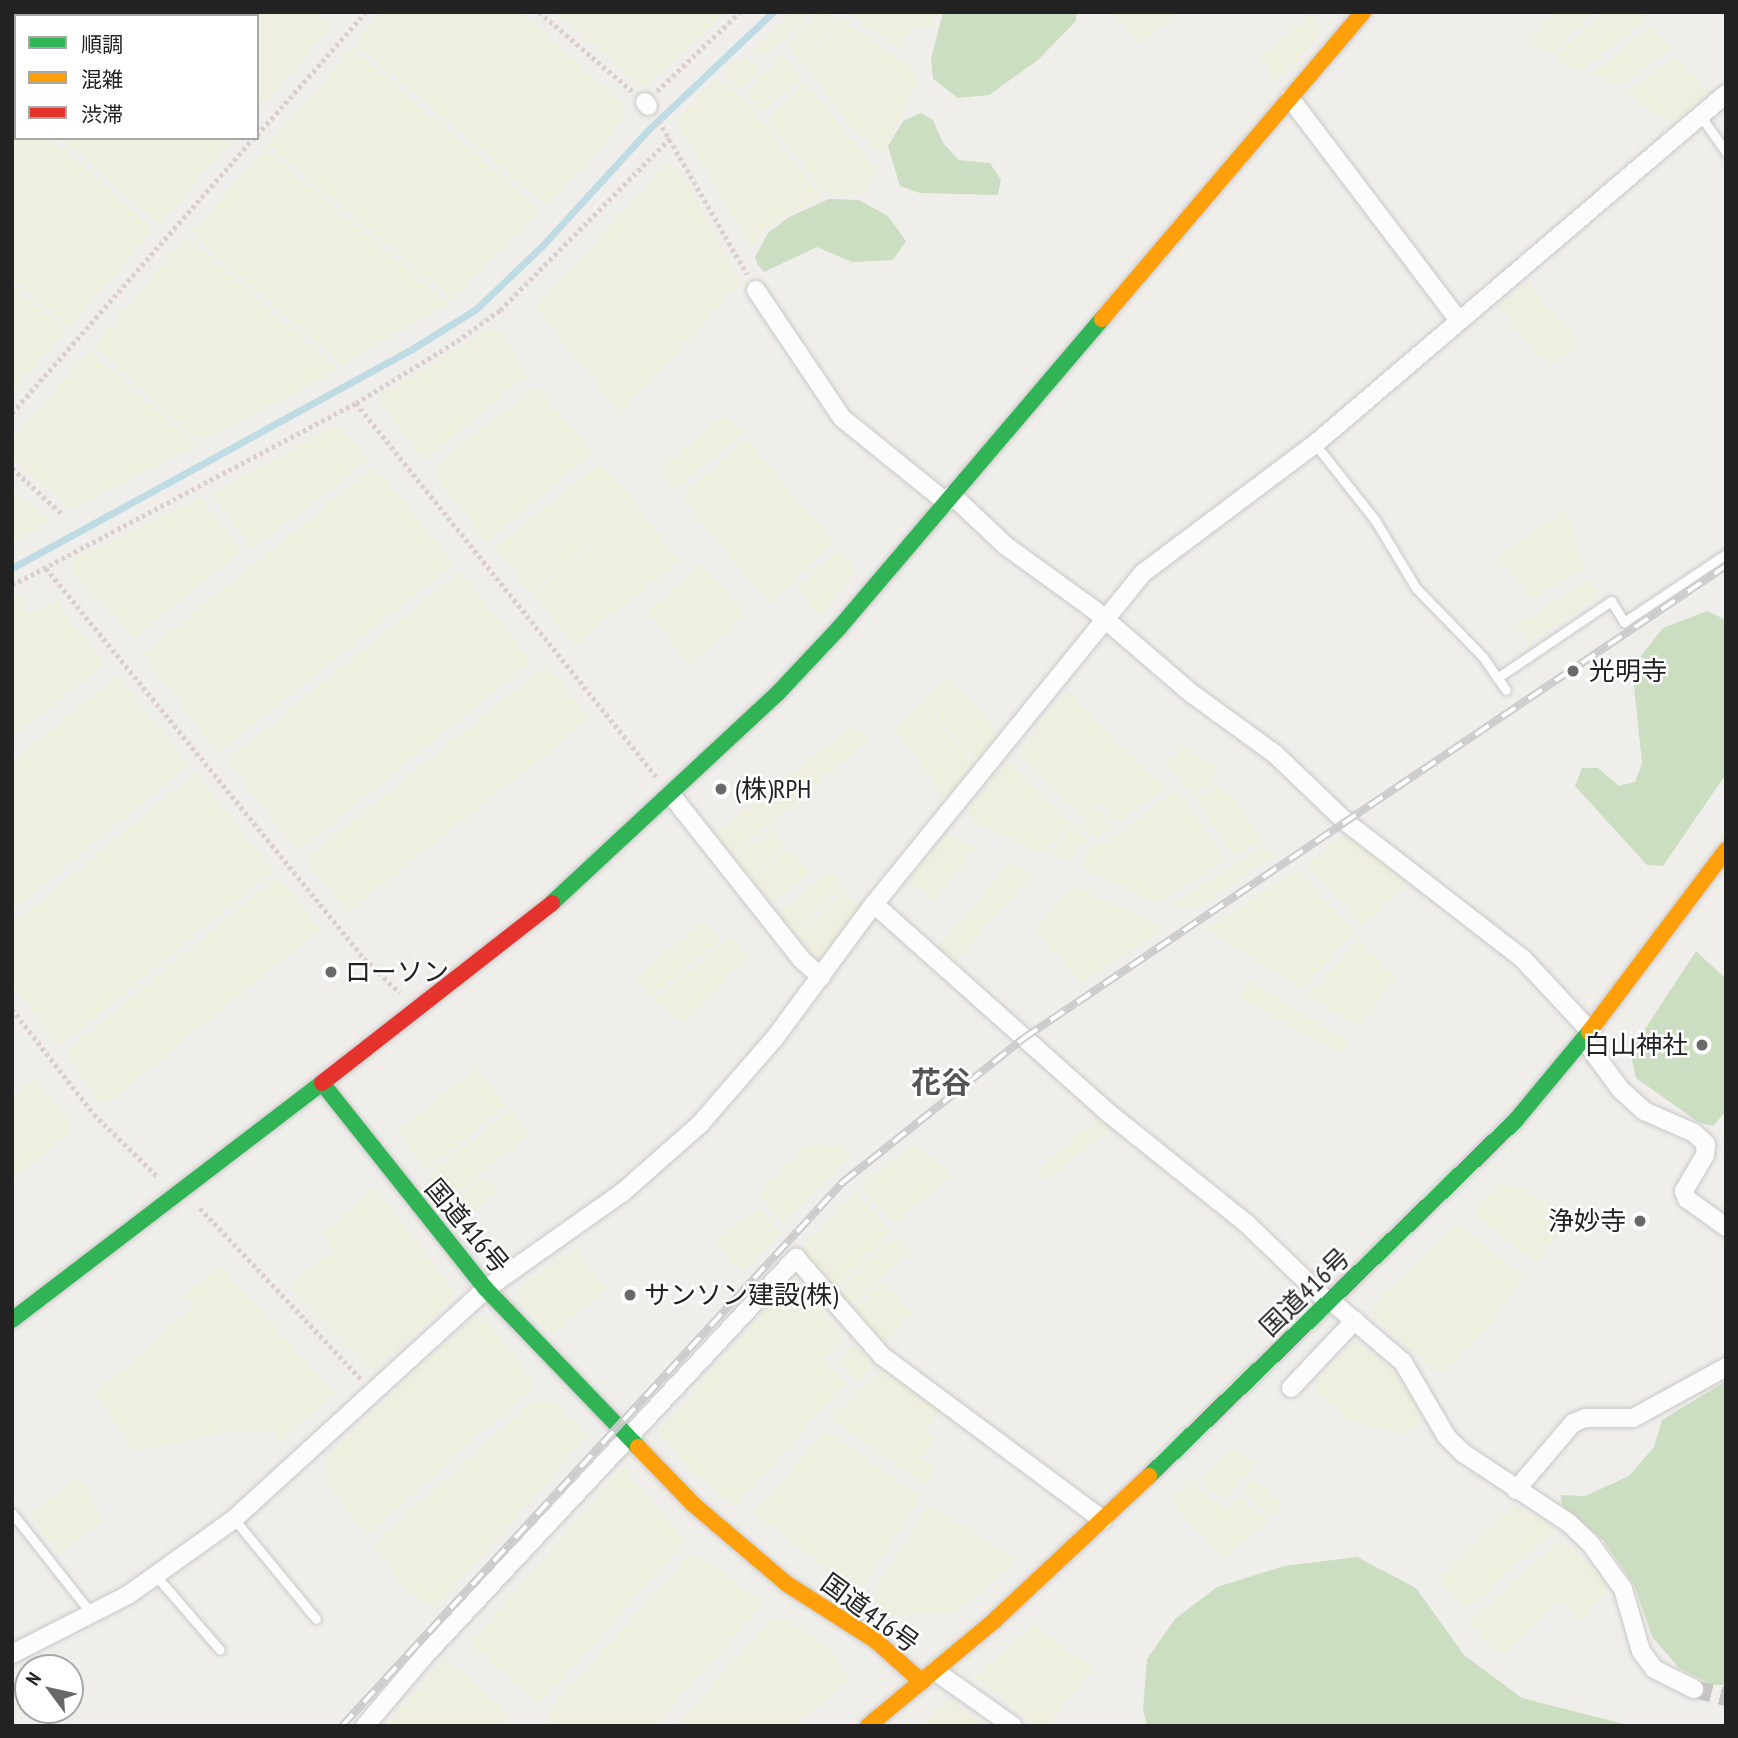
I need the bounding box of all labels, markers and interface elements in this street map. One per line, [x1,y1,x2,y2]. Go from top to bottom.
legend [14,14,259,140]
text: 順調 [81,31,123,58]
text: 混雑 [81,66,123,93]
text: 渋滞 [81,101,123,128]
place label: 光明寺 [1589,655,1667,687]
marker: 光明寺 [1563,661,1583,681]
place label: (株)RPH [735,773,811,805]
marker: (株)RPH [713,781,729,797]
place label: ローソン [345,956,449,988]
marker: ローソン [323,964,339,980]
place label: 白山神社 [1584,1029,1688,1061]
marker: 白山神社 [1694,1037,1710,1053]
district label: 花谷 [911,1064,971,1100]
street label: 国道416号 [419,1173,515,1279]
place label: 浄妙寺 [1548,1205,1626,1237]
marker: 浄妙寺 [1632,1213,1648,1229]
street label: 国道416号 [1253,1241,1357,1343]
place label: サンソン建設(株) [644,1279,838,1311]
marker: サンソン建設(株) [622,1287,638,1303]
street label: 国道416号 [815,1567,925,1659]
north arrow [14,1654,84,1724]
text: N [20,1668,46,1689]

